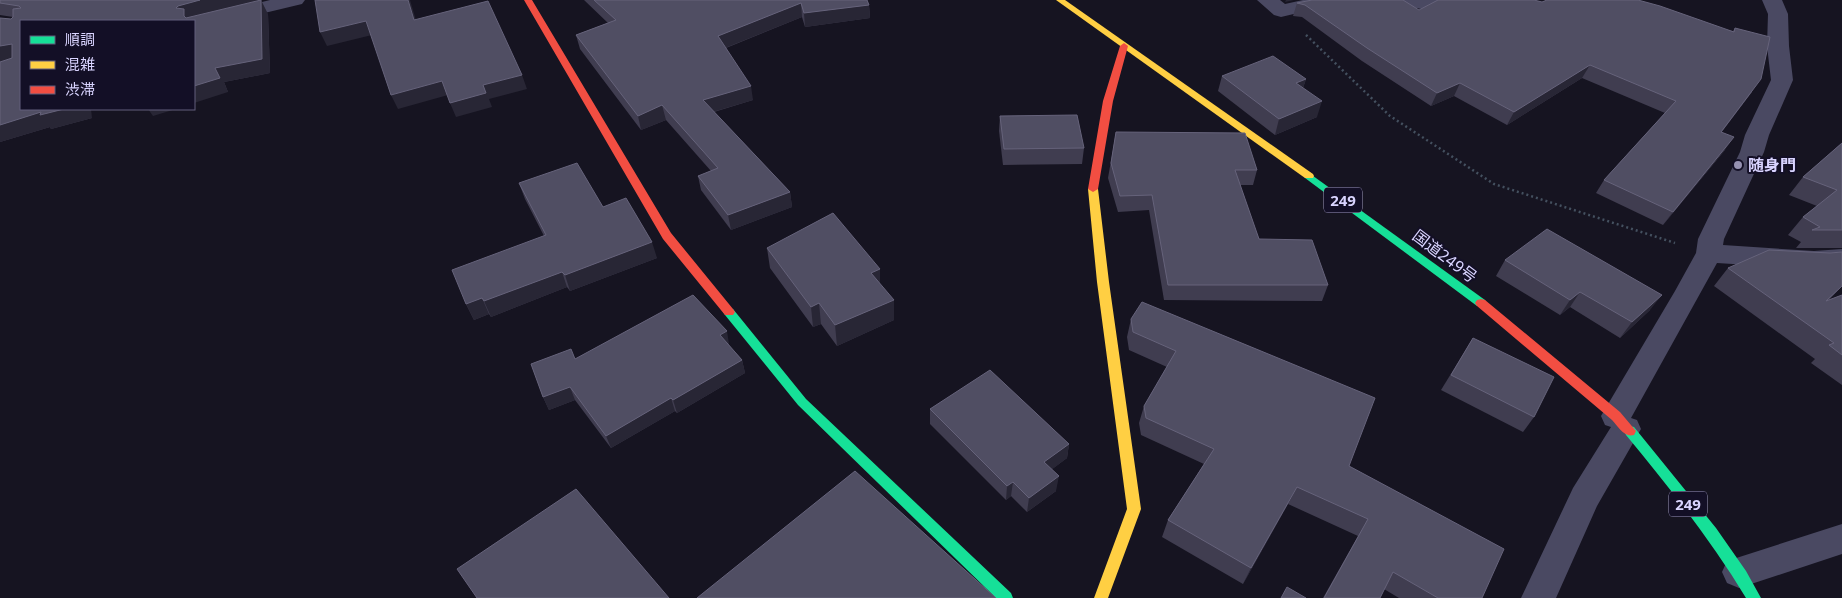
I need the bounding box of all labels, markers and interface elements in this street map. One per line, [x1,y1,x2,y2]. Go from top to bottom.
legend [20,20,195,110]
text: 順調 [65,29,95,49]
text: 混雑 [65,54,95,74]
text: 渋滞 [65,79,95,99]
place label: 随身門 [1748,154,1796,176]
marker: 随身門 [1732,159,1744,171]
road number: 249 [1324,188,1362,212]
street label: 国道249号 [1408,225,1482,287]
road number: 249 [1669,492,1707,516]

